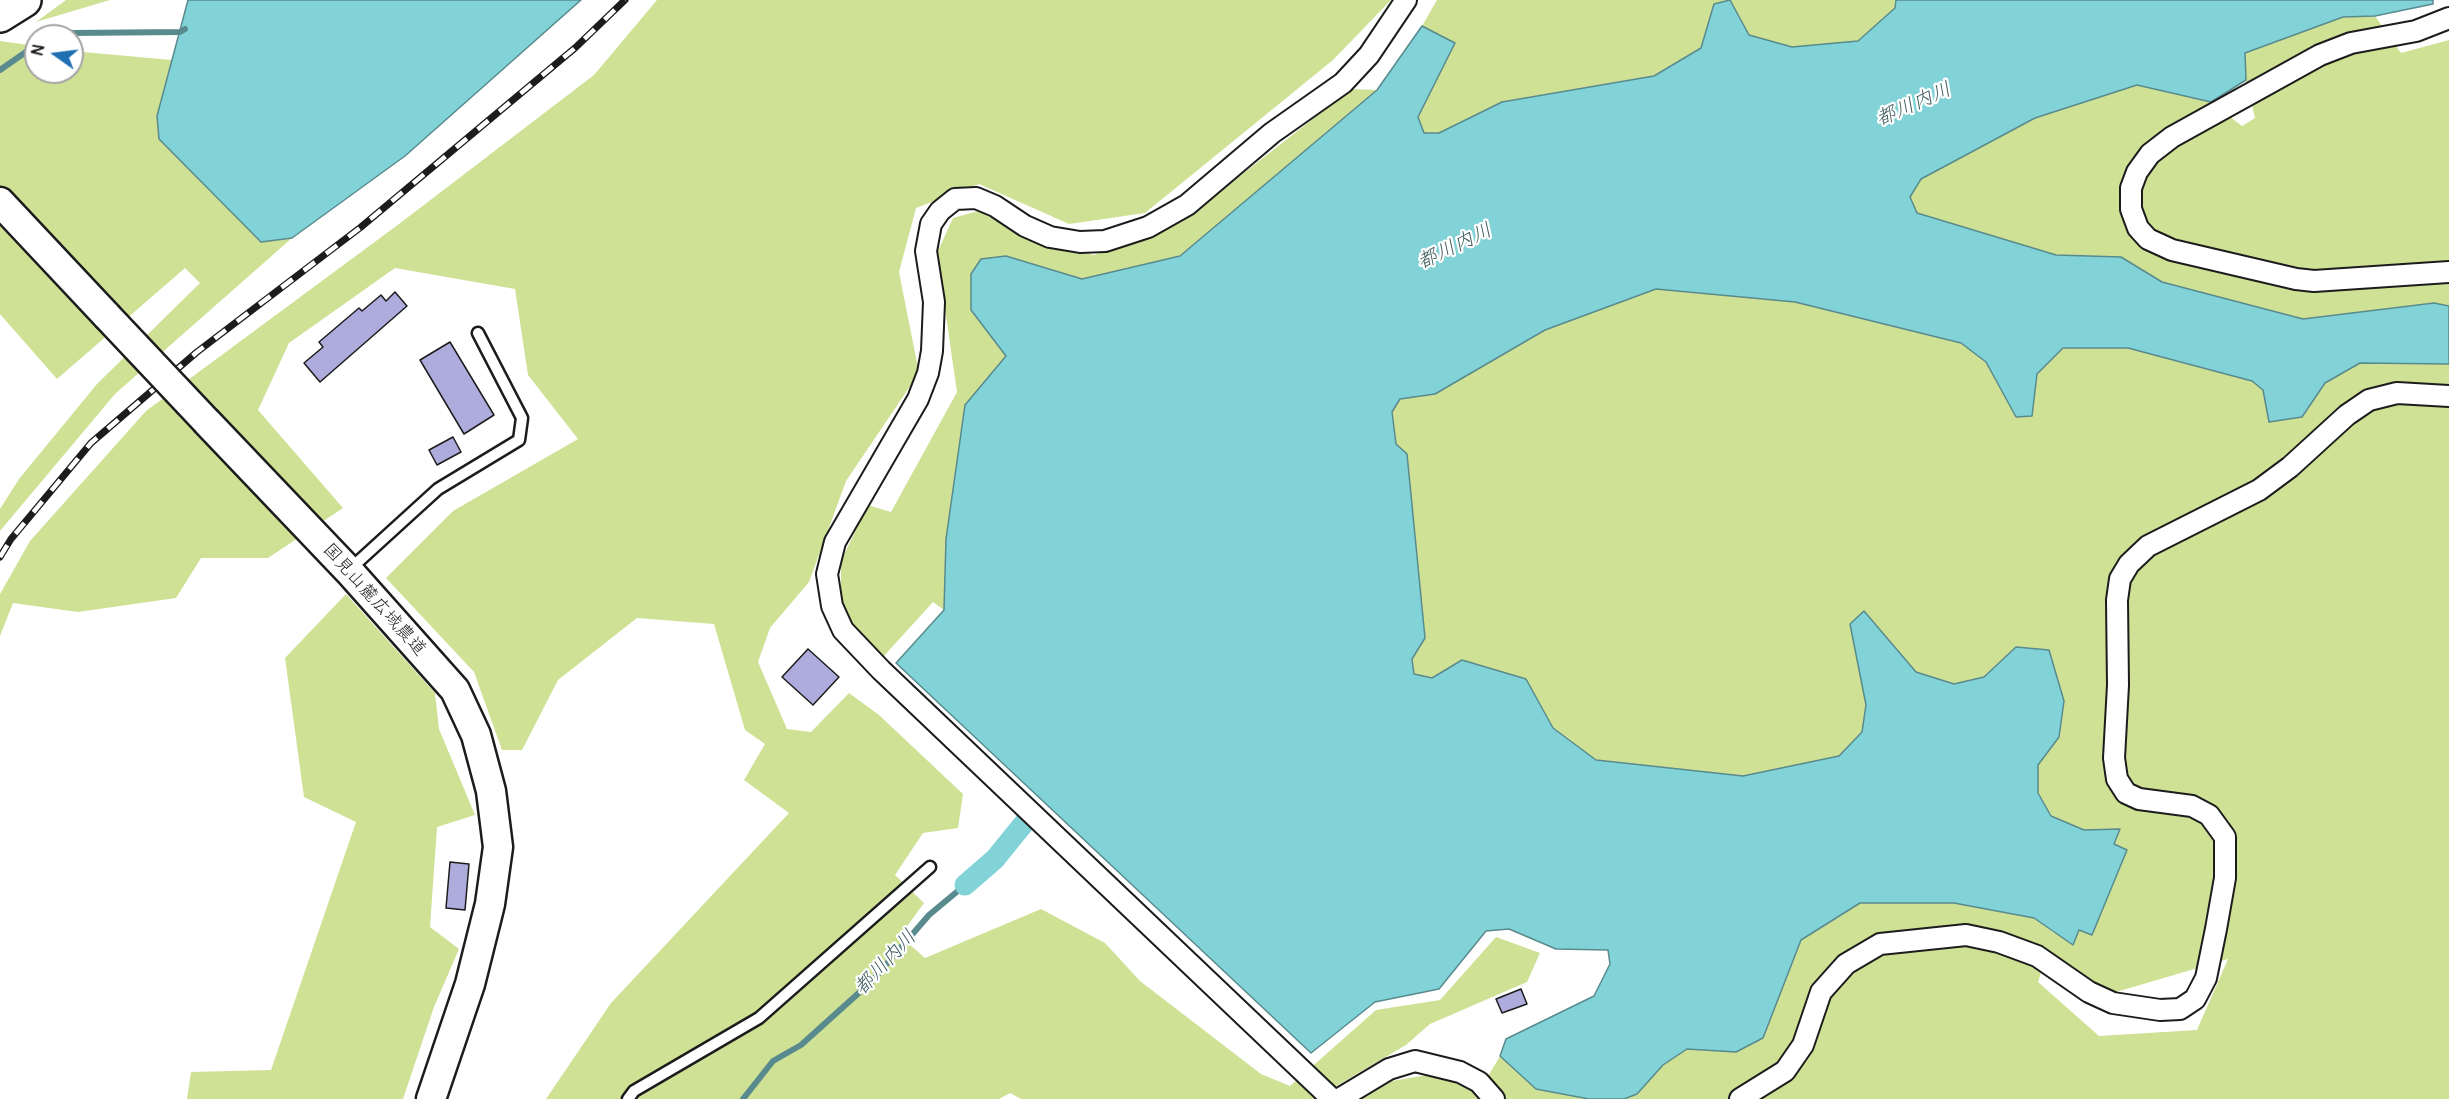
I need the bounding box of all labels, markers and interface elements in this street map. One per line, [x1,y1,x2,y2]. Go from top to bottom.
north arrow [24,24,84,84]
text: N [27,42,49,58]
water label: 都川内川 [1873,78,1955,132]
water label: 都川内川 [1414,219,1496,275]
street label: 国見山麓広域農道 [318,539,430,661]
water label: 都川内川 [850,926,922,1000]

